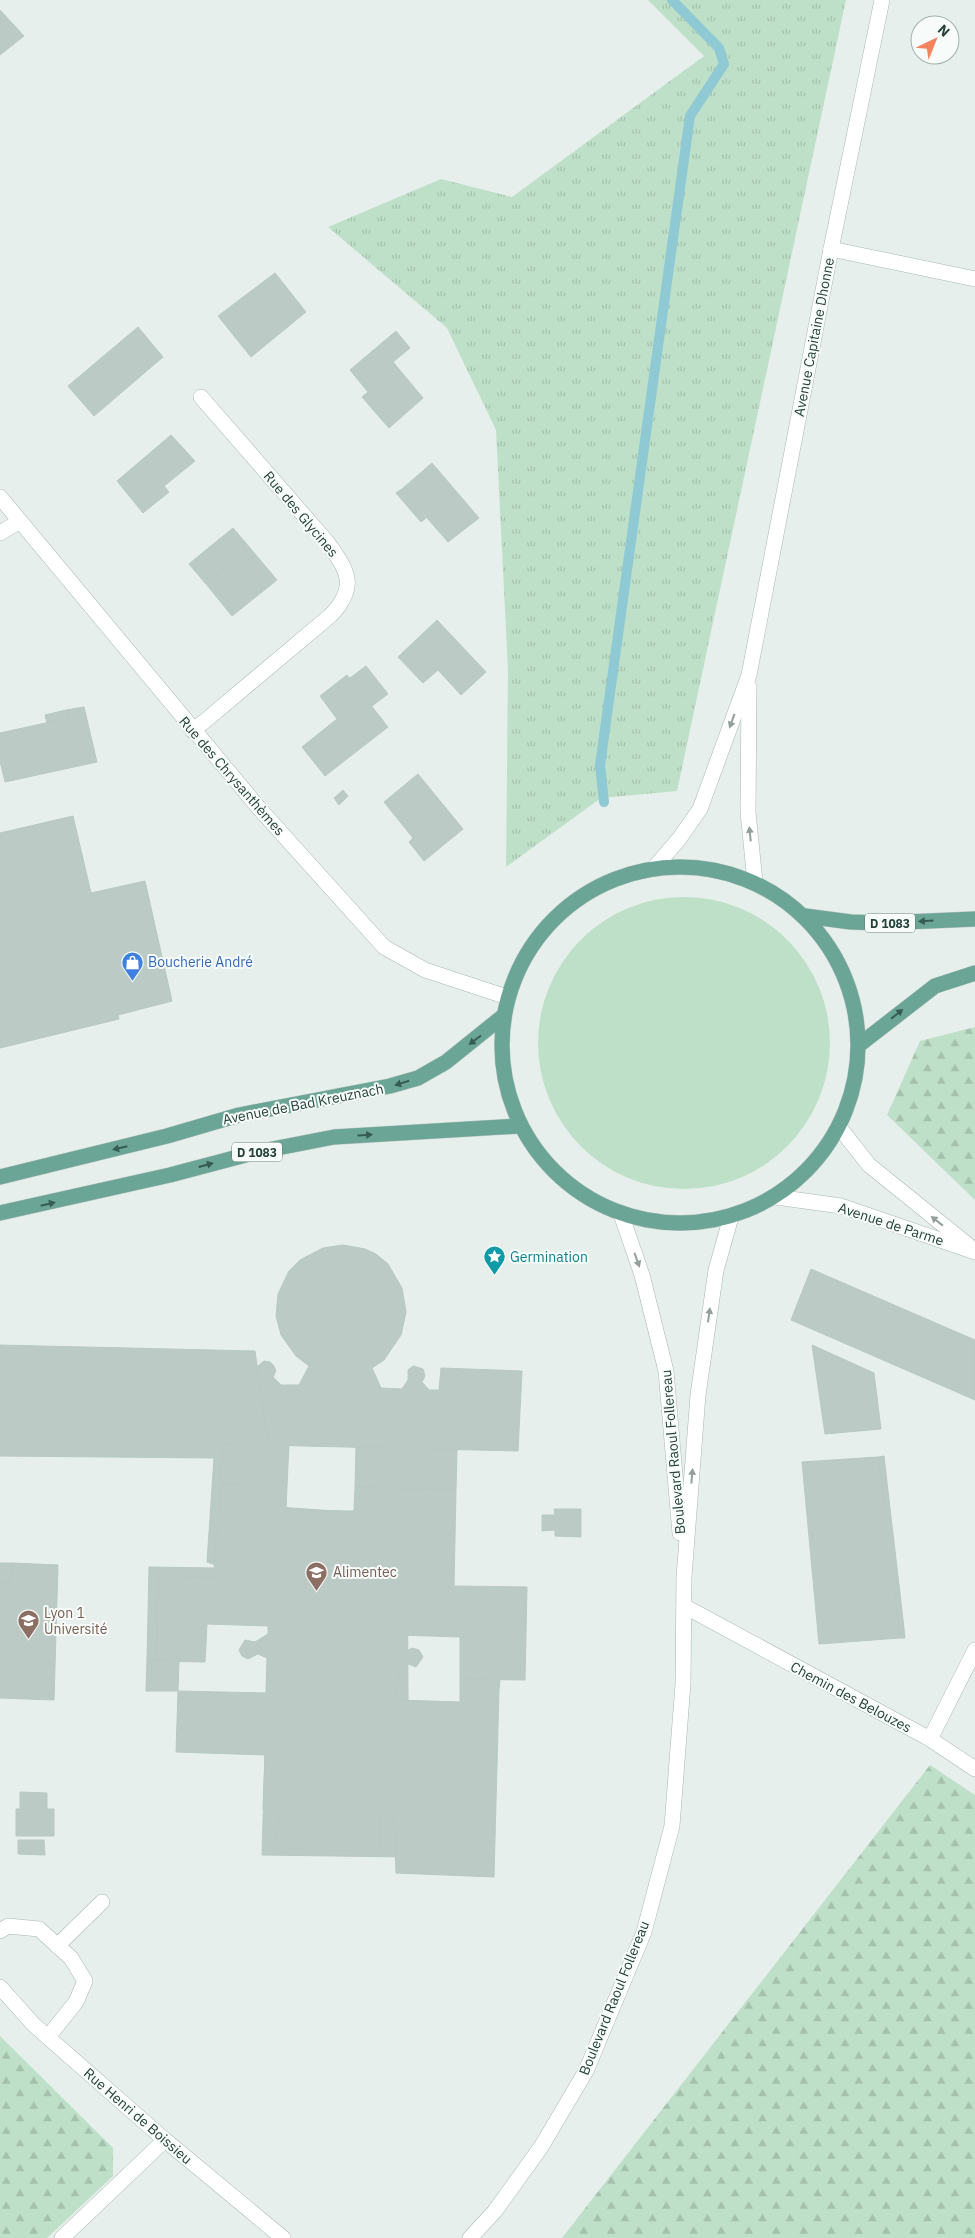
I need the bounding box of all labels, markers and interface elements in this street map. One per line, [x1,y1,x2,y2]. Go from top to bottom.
north arrow [910,15,960,65]
text: N [934,20,954,41]
street label: Avenue Capitaine Dhonne [790,256,838,418]
street label: Rue des Glycines [260,467,342,561]
street label: Rue des Chrysanthèmes [175,713,289,839]
one-way arrow [728,714,736,729]
one-way arrow [746,826,754,842]
road number: D 1083 [865,914,915,932]
one-way arrow [918,918,934,926]
shop icon: Boucherie André [120,950,144,981]
place label: Boucherie André [148,953,253,971]
one-way arrow [890,1008,903,1019]
one-way arrow [468,1035,482,1045]
one-way arrow [395,1079,410,1087]
street label: Avenue de Bad Kreuznach [221,1080,385,1128]
one-way arrow [357,1131,373,1139]
road number: D 1083 [232,1142,282,1162]
one-way arrow [112,1144,127,1152]
one-way arrow [198,1161,213,1169]
street label: Avenue de Parme [836,1198,946,1250]
one-way arrow [40,1200,55,1208]
one-way arrow [930,1215,943,1226]
place icon: Germination [482,1245,506,1276]
place label: Germination [510,1248,588,1266]
one-way arrow [633,1253,641,1268]
one-way arrow [706,1306,714,1322]
street label: Boulevard Raoul Follereau [657,1369,689,1535]
one-way arrow [688,1468,696,1484]
school or university icon: Alimentec [305,1560,329,1591]
place label: Alimentec [333,1563,397,1581]
place label: Lyon 1 Université [44,1604,108,1638]
school or university icon: Lyon 1 Université [16,1609,40,1640]
street label: Chemin des Belouzes [787,1657,915,1737]
street label: Boulevard Raoul Follereau [575,1918,653,2078]
street label: Rue Henri de Boissieu [80,2064,196,2168]

